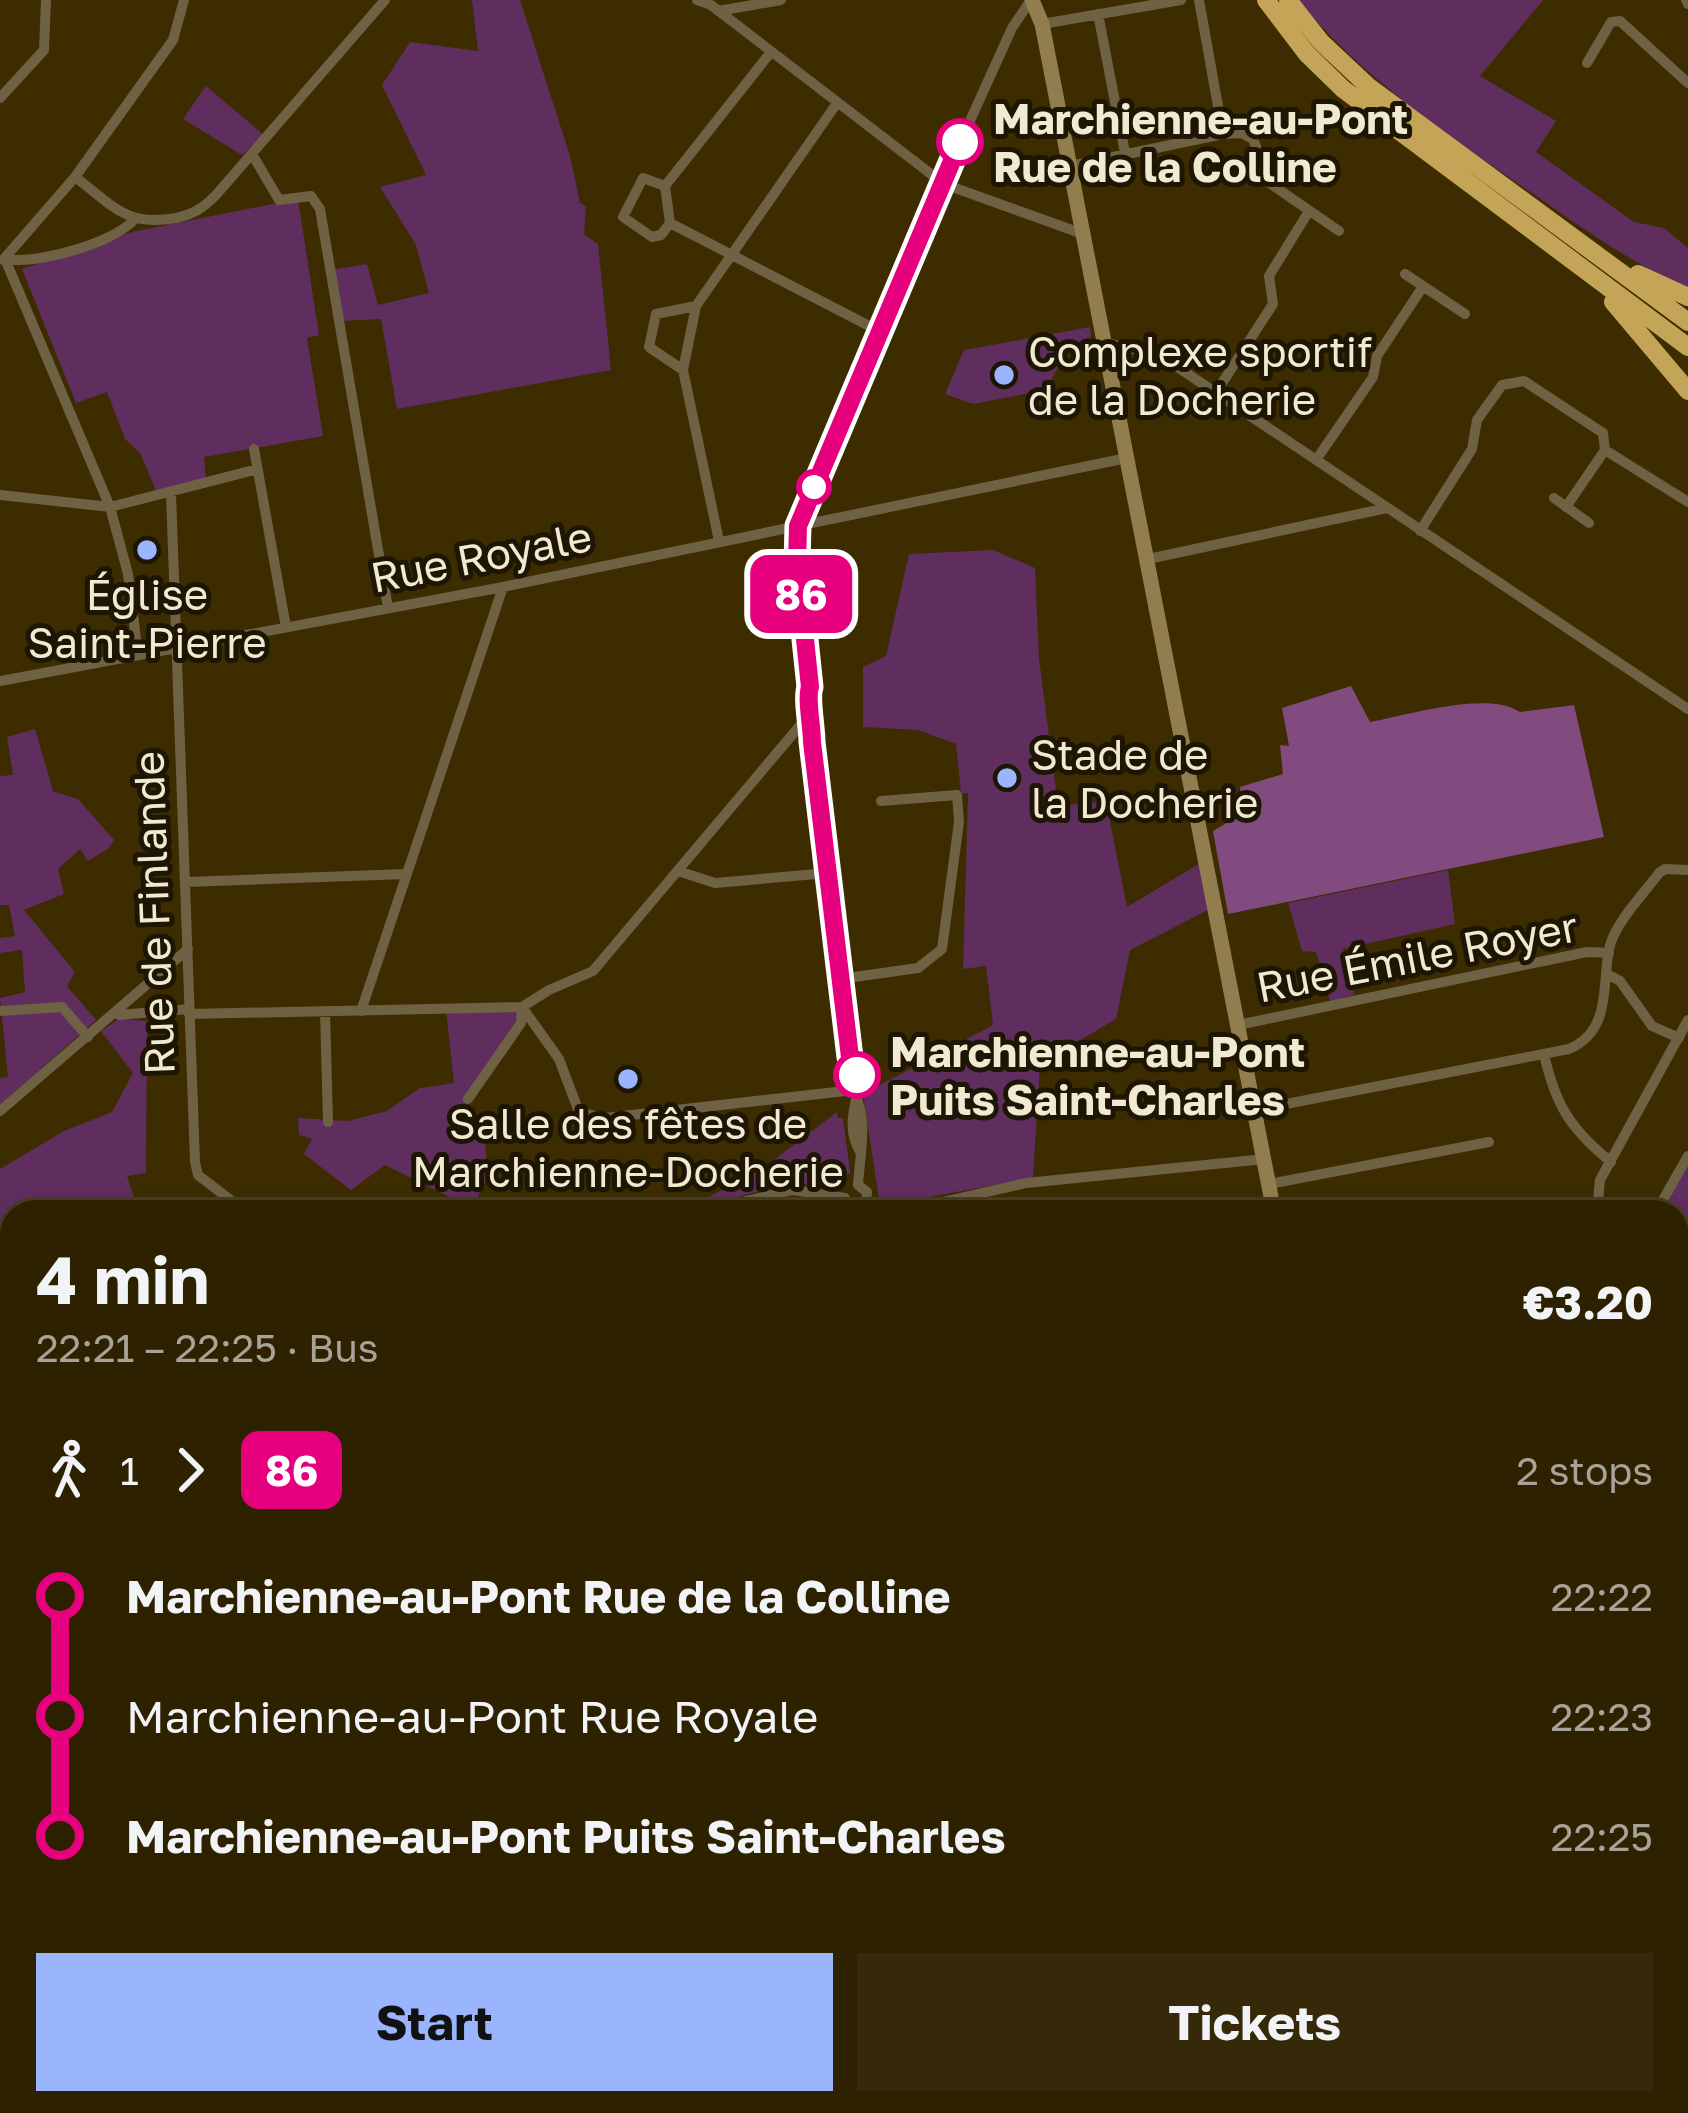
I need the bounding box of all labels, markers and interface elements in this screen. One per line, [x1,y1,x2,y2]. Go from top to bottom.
place label: Marchienne-au-Pont Rue de la Colline [993,93,1408,191]
marker: Marchienne-au-Pont Rue de la Colline [938,120,982,164]
place label: Complexe sportif de la Docherie [1028,326,1372,424]
marker: Complexe sportif de la Docherie [991,362,1017,388]
unlabelled marker [798,471,830,503]
street label: Rue Royale [366,510,596,602]
marker: Église Saint-Pierre [134,537,160,563]
line badge: 86 [747,555,855,633]
place label: Église Saint-Pierre [27,569,267,667]
text: 86 [774,569,828,619]
place label: Stade de la Docherie [1031,729,1258,827]
street label: Rue de Finlande [122,750,184,1076]
marker: Stade de la Docherie [994,765,1020,791]
street label: Rue Émile Royer [1252,900,1582,1012]
place label: Marchienne-au-Pont Puits Saint-Charles [890,1026,1305,1124]
marker: Marchienne-au-Pont Puits Saint-Charles [835,1053,879,1097]
marker: Salle des fêtes de Marchienne-Docherie [615,1066,641,1092]
place label: Salle des fêtes de Marchienne-Docherie [412,1098,844,1196]
text: 4 min [36,1239,210,1319]
text: €3.20 [1523,1275,1653,1329]
text: 22:21 – 22:25 · Bus [36,1324,378,1371]
icon: walk [36,1437,102,1503]
icon: forward [157,1437,223,1503]
text: 86 [265,1445,318,1495]
text: 1 [120,1447,139,1494]
text: 2 stops [1516,1447,1653,1494]
text: Marchienne-au-Pont Rue de la Colline [126,1569,951,1623]
text: 22:22 [1551,1573,1653,1620]
text: Marchienne-au-Pont Rue Royale [126,1689,818,1743]
text: 22:23 [1551,1693,1653,1740]
text: Marchienne-au-Pont Puits Saint-Charles [126,1809,1006,1863]
text: 22:25 [1551,1813,1653,1860]
button: Start [36,1953,833,2091]
button: Tickets [857,1953,1653,2091]

